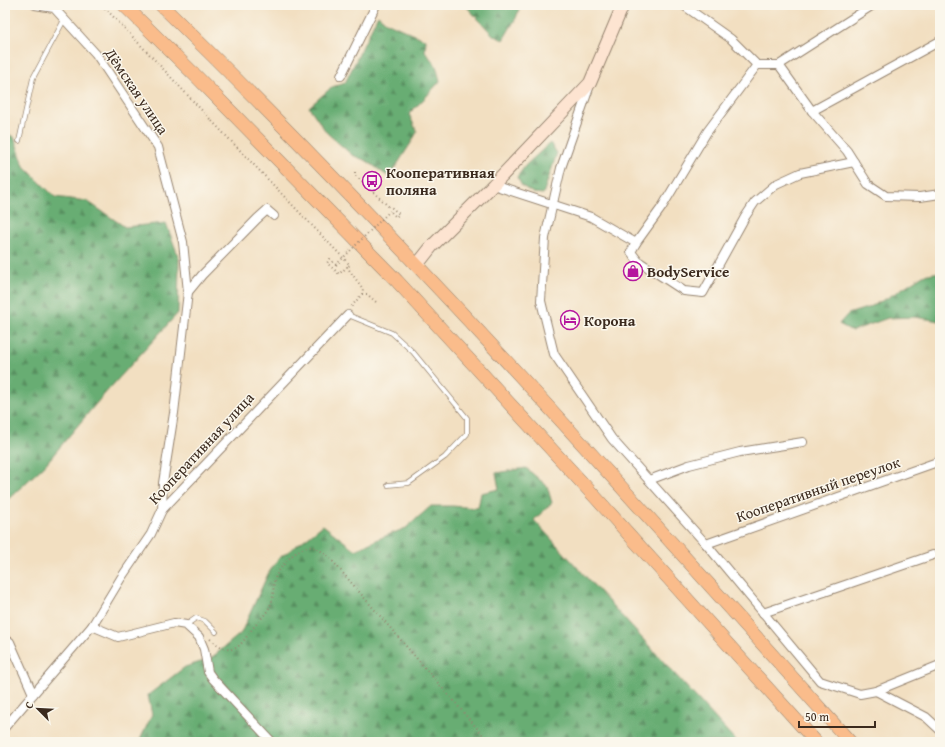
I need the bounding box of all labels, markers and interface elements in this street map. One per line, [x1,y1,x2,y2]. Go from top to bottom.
street label: Дёмская улица [100,43,174,139]
place label: Кооперативная поляна [386,162,495,200]
bus stop icon: Кооперативная поляна [361,170,383,192]
shop icon: BodyService [622,260,644,282]
place label: BodyService [647,261,729,282]
hotel icon: Корона [559,309,581,331]
place label: Корона [584,310,636,331]
street label: Кооперативная улица [144,387,259,509]
street label: Кооперативный переулок [733,451,903,527]
north arrow [18,689,58,729]
text: С [20,699,37,711]
scale bar [799,703,875,729]
text: 50 m [805,708,829,725]

